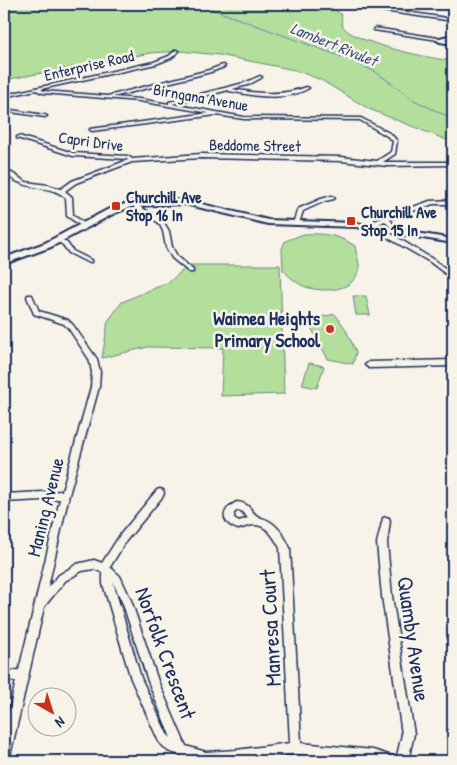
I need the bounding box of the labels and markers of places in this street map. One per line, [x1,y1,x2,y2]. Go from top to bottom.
place label: Churchill Ave Stop 16 In [126,186,202,227]
marker: Churchill Ave Stop 16 In [110,200,122,212]
place label: Churchill Ave Stop 15 In [361,201,437,242]
marker: Churchill Ave Stop 15 In [345,215,357,227]
place label: Waimea Heights Primary School [213,305,321,354]
marker: Waimea Heights Primary School [324,323,336,335]

